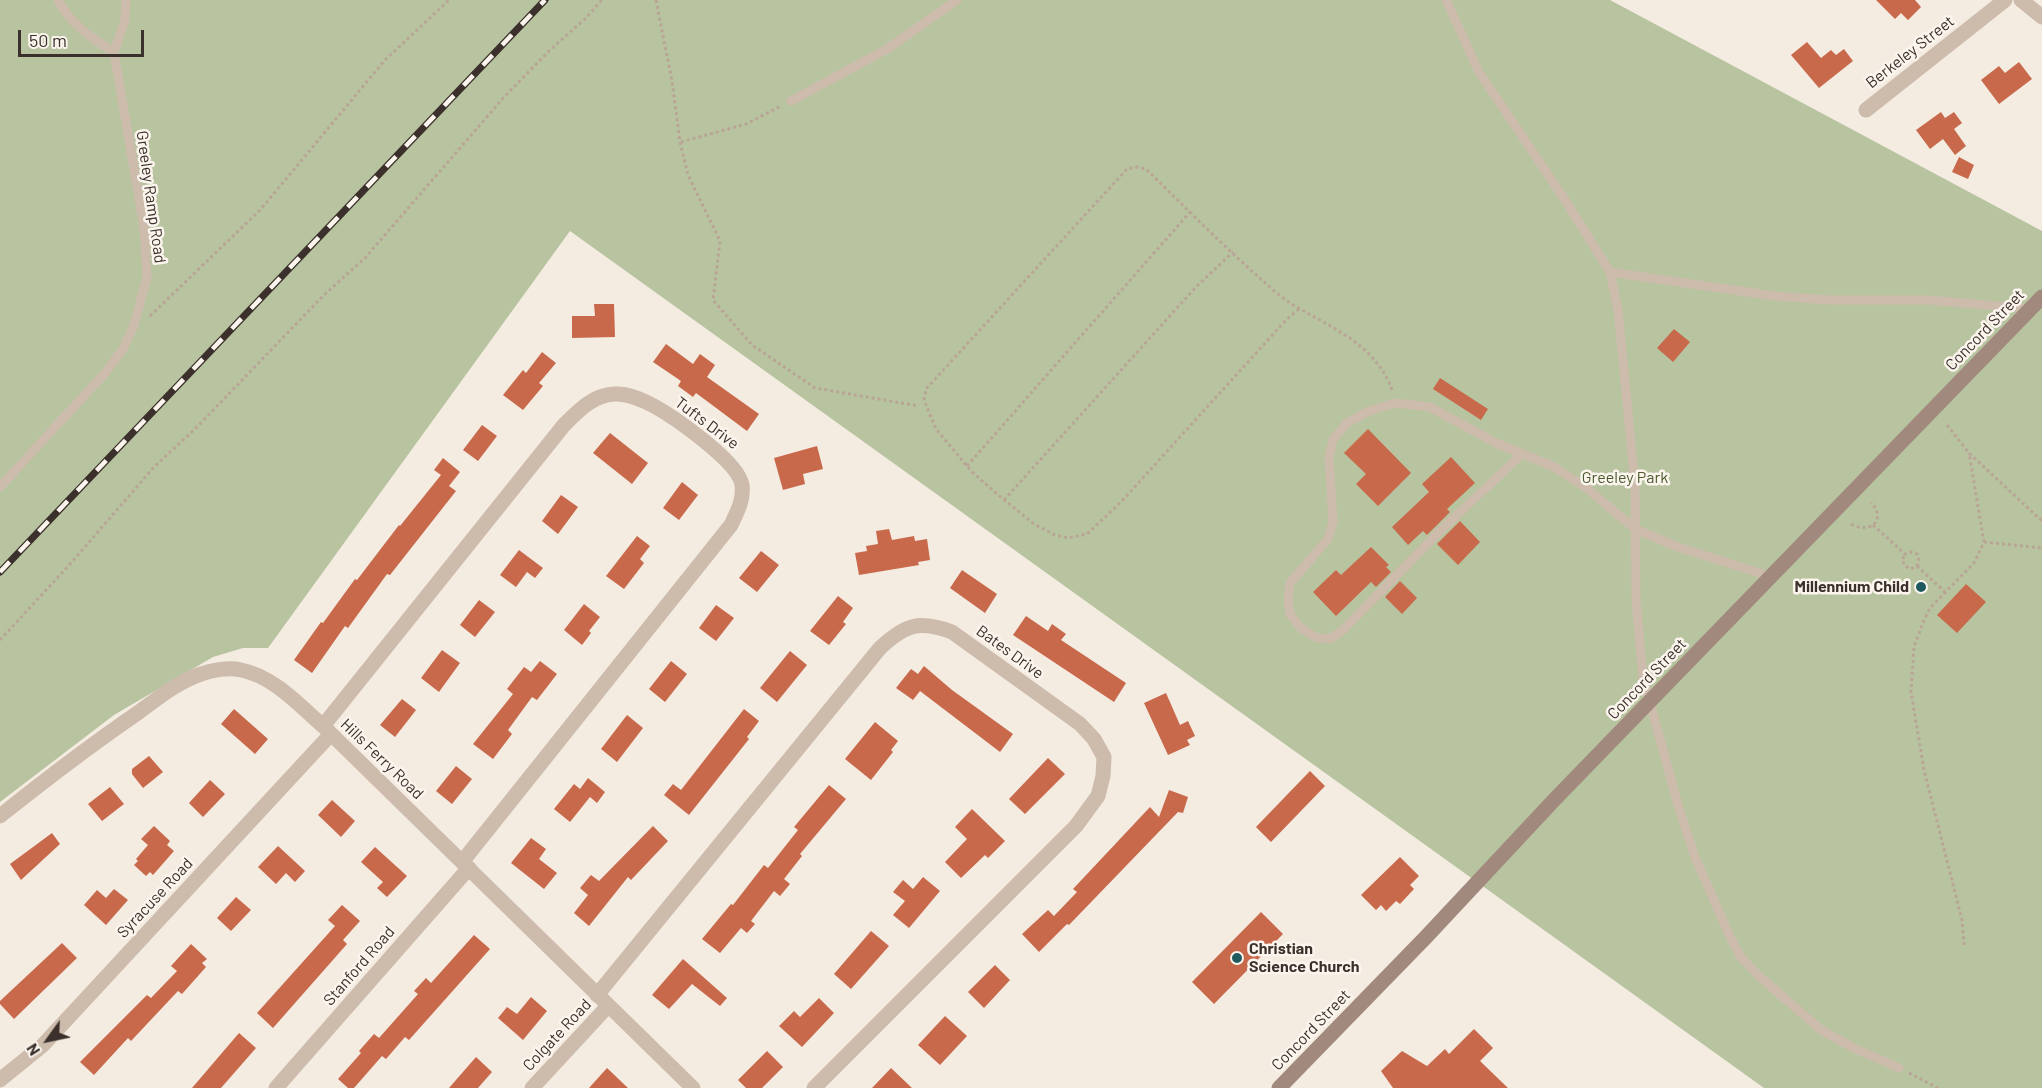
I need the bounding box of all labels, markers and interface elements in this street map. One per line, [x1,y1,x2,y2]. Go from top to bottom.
street label: Berkeley Street [1862,12,1958,92]
scale bar [21,18,147,56]
text: 50 m [29,29,67,51]
street label: Greeley Ramp Road [132,129,170,265]
street label: Concord Street [1942,285,2028,375]
street label: Tufts Drive [671,393,743,453]
park label: Greeley Park [1582,468,1668,488]
place label: Millennium Child [1795,577,1909,597]
marker: Millennium Child [1914,580,1928,594]
street label: Bates Drive [973,621,1047,683]
street label: Concord Street [1604,634,1690,724]
street label: Hills Ferry Road [337,715,427,803]
street label: Syracuse Road [113,854,197,942]
street label: Stanford Road [319,922,399,1010]
place label: Christian Science Church [1249,939,1360,977]
marker: Christian Science Church [1230,951,1244,965]
street label: Concord Street [1268,985,1354,1075]
street label: Colgate Road [519,995,595,1075]
north arrow [18,1010,78,1070]
text: N [22,1040,43,1060]

